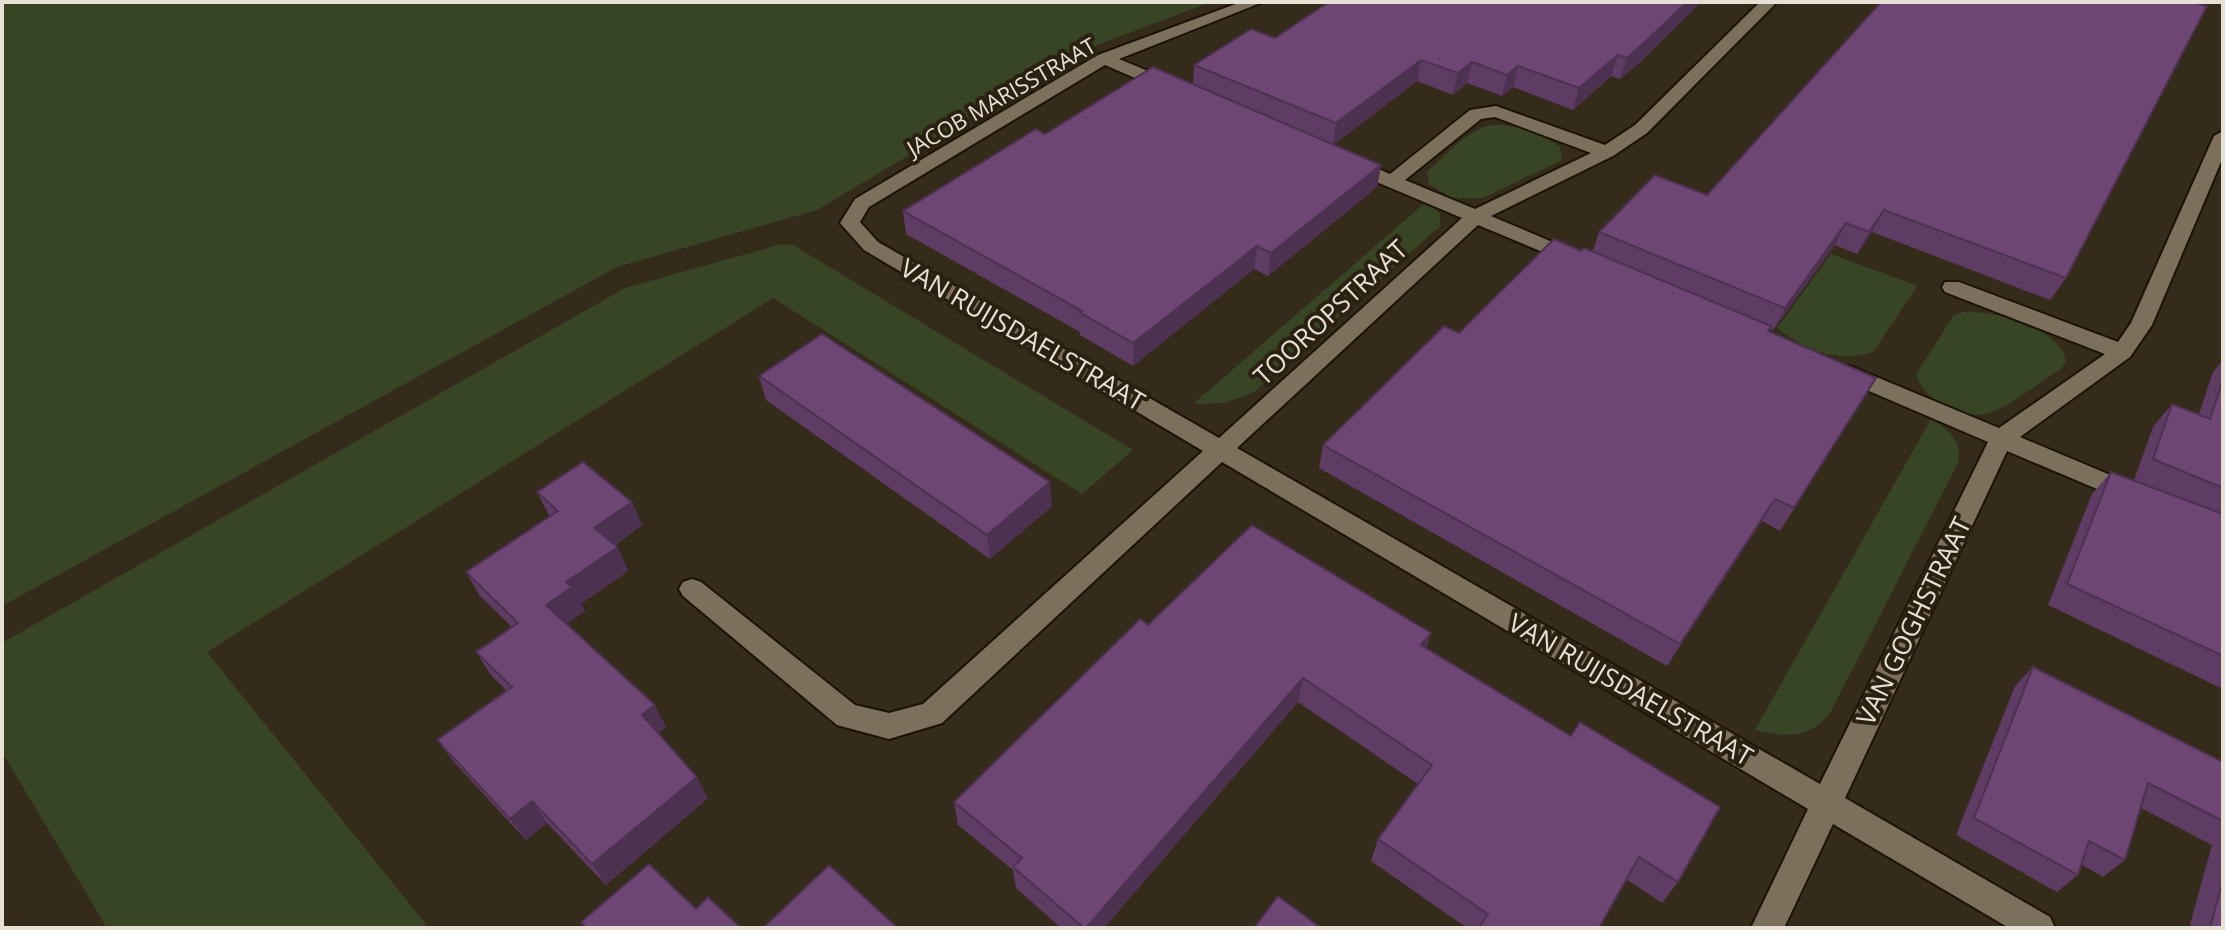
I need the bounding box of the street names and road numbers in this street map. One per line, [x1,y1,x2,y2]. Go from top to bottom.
street label: JACOB MARISSTRAAT [899,30,1101,163]
street label: TOOROPSTRAAT [1245,231,1415,393]
street label: VAN RUIJSDAELSTRAAT [894,249,1152,419]
street label: VAN GOGHSTRAAT [1847,510,1979,731]
street label: VAN RUIJSDAELSTRAAT [1502,604,1760,774]

